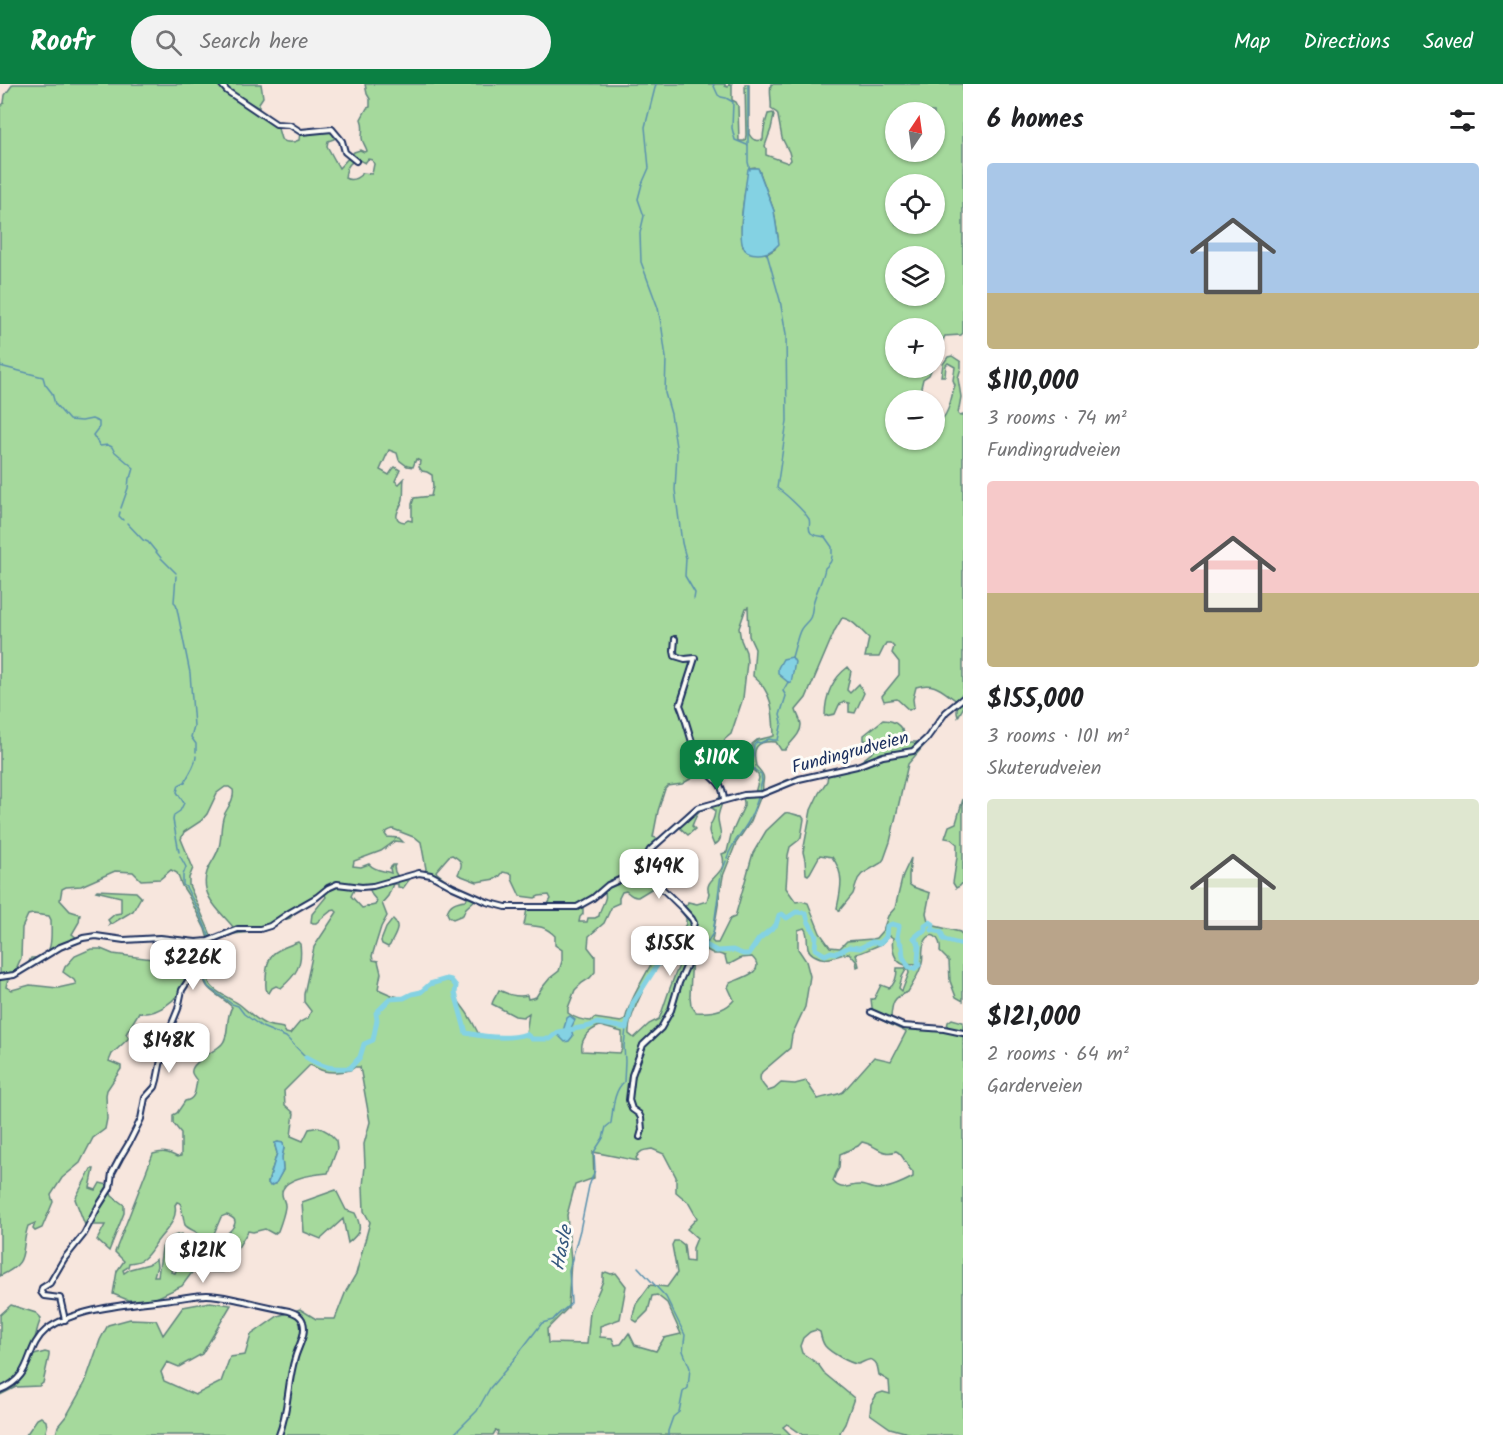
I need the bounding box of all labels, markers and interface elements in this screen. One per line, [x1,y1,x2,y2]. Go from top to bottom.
search box [131,15,551,69]
text: Roofr [30,20,95,65]
text: Search here [200,25,308,60]
icon: search [152,26,185,59]
text: Map [1234,26,1270,59]
text: Directions [1303,26,1390,59]
text: Saved [1423,26,1473,59]
text: 6 homes [987,99,1084,141]
north arrow [885,102,945,162]
map controls [885,102,945,450]
icon: filters [1446,104,1479,137]
button: locate [885,174,945,234]
icon: home [1179,202,1287,310]
button: layers [885,246,945,306]
button: + [885,318,945,378]
text: $110,000 [987,361,1078,403]
button: − [885,390,945,450]
text: 3 rooms · 74 m² [987,403,1127,435]
text: Fundingrudveien [987,435,1121,467]
icon: home [1179,520,1287,628]
text: $155,000 [987,679,1083,721]
text: 3 rooms · 101 m² [987,721,1129,753]
street label: Fundingrudveien [789,724,912,783]
pin: $110K [675,740,759,791]
text: $110K [694,743,740,775]
text: Skuterudveien [987,753,1101,785]
icon: home [1179,838,1287,946]
pin: $149K [617,849,701,900]
text: $149K [634,852,684,884]
pin: $155K [628,926,712,977]
text: $155K [645,929,695,961]
pin: $226K [151,940,235,991]
text: $226K [164,943,222,975]
text: $121,000 [987,997,1080,1039]
pin: $148K [127,1023,211,1074]
text: $148K [143,1026,195,1058]
text: 2 rooms · 64 m² [987,1039,1129,1071]
text: Garderveien [987,1071,1083,1103]
water label: Hasle [543,1221,583,1274]
pin: $121K [161,1233,245,1284]
text: $121K [179,1236,227,1268]

